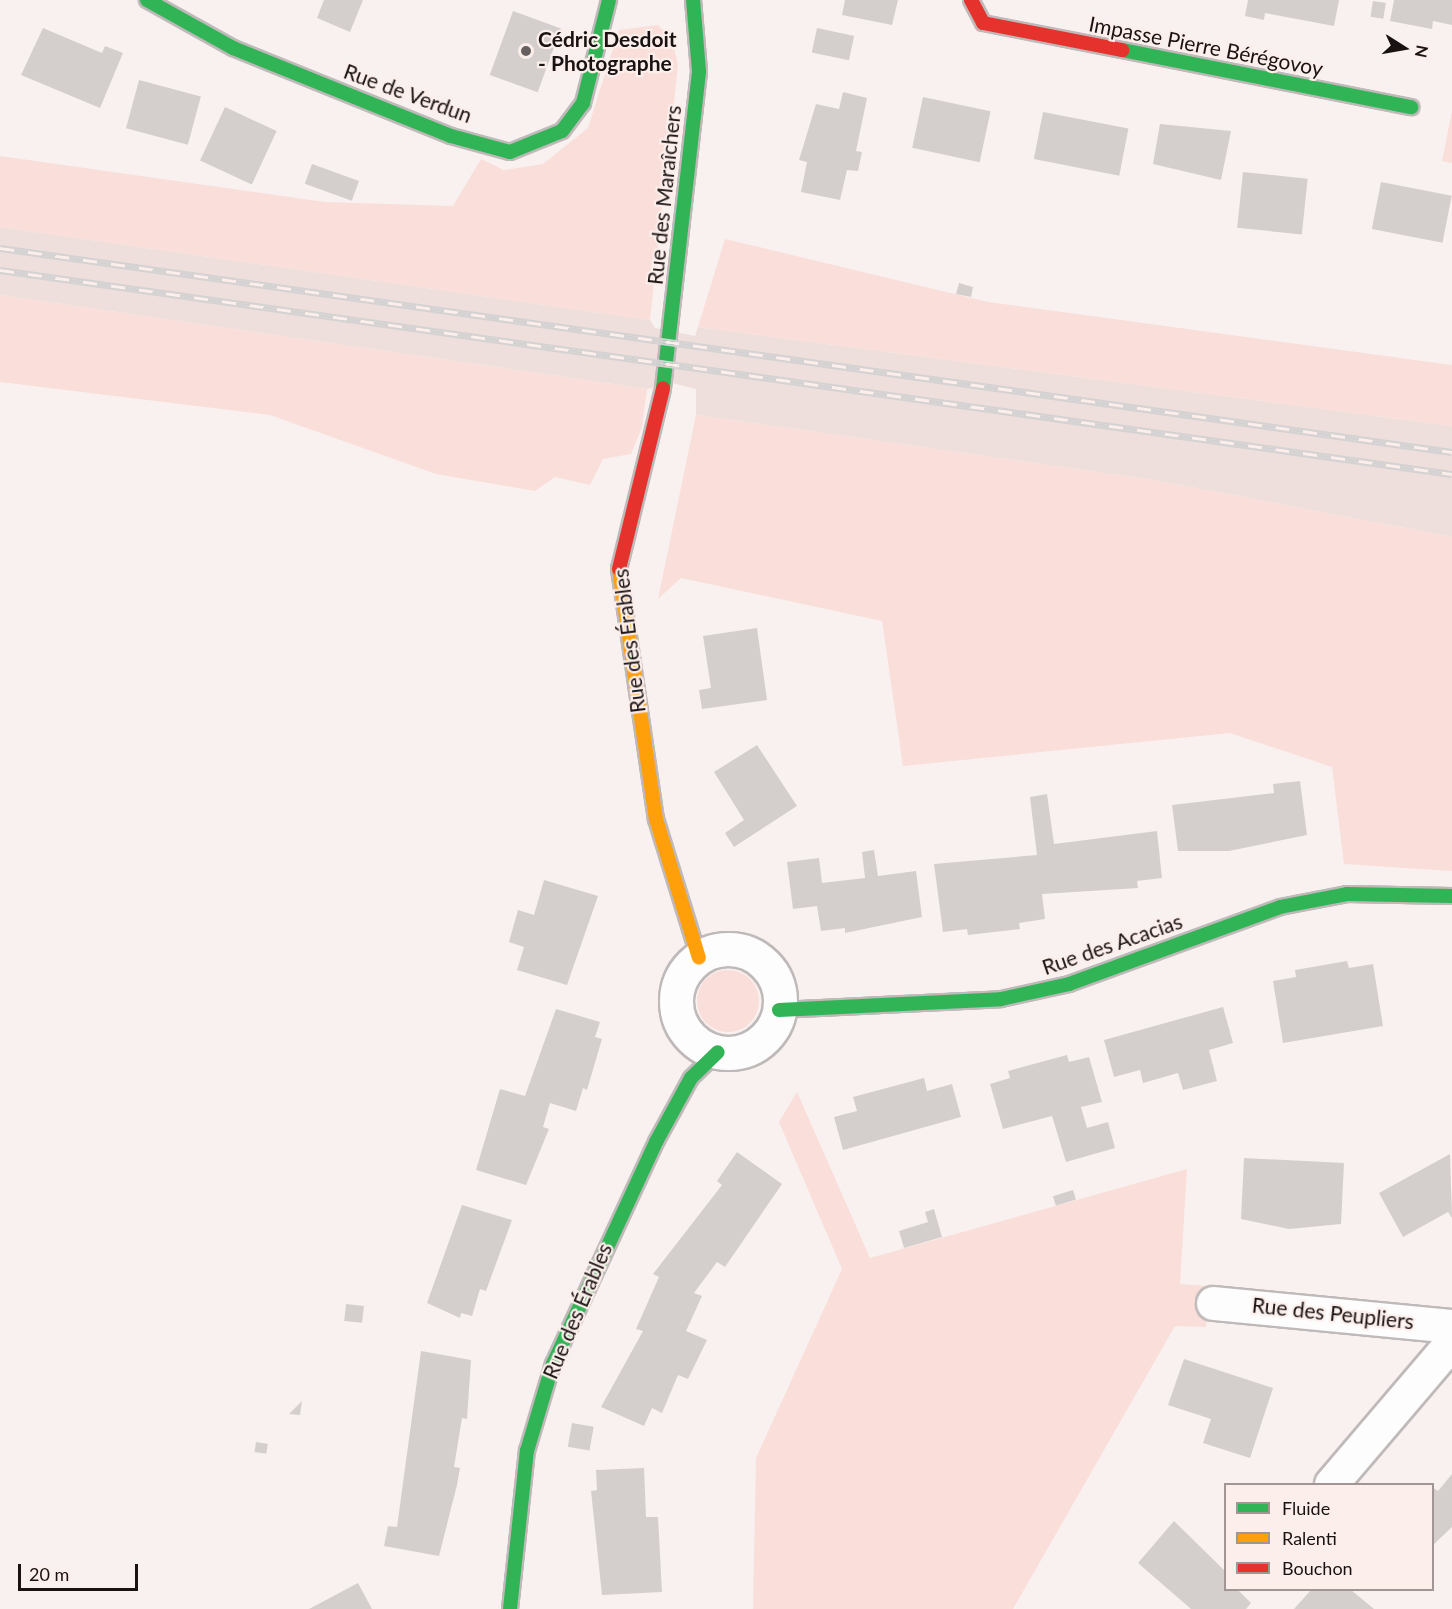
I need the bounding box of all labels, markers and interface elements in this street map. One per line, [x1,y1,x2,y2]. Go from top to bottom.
street label: Impasse Pierre Bérégovoy [1087,11,1325,81]
north arrow [1374,18,1434,78]
place label: Cédric Desdoit - Photographe [538,26,677,76]
marker: Cédric Desdoit - Photographe [519,44,533,58]
text: N [1412,44,1433,59]
street label: Rue de Verdun [340,58,476,128]
street label: Rue des Maraîchers [642,104,686,286]
street label: Rue des Érables [608,568,650,714]
street label: Rue des Acacias [1038,908,1186,980]
street label: Rue des Érables [537,1239,617,1383]
street label: Rue des Peupliers [1251,1292,1415,1334]
legend [1224,1483,1434,1591]
text: Fluide [1282,1497,1330,1519]
text: Ralenti [1282,1527,1337,1549]
scale bar [21,1552,141,1590]
text: Bouchon [1282,1557,1353,1579]
text: 20 m [29,1563,69,1585]

